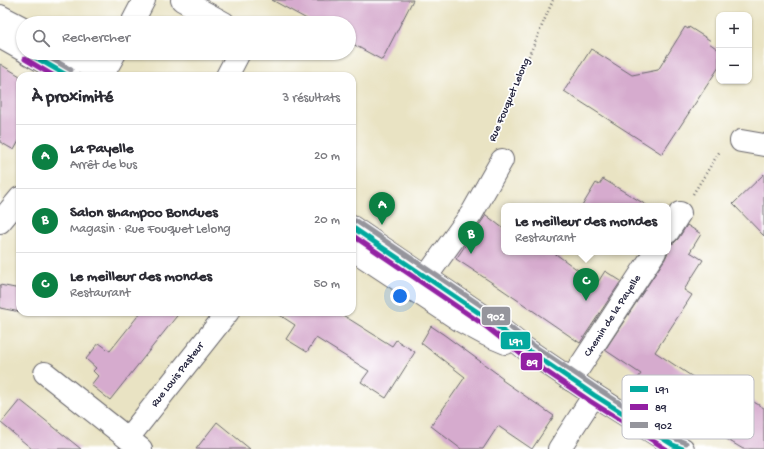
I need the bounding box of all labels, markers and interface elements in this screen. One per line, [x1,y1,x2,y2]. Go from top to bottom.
map controls [716,12,752,84]
button: + [716,12,752,48]
search box [16,16,356,60]
icon: search [30,27,52,49]
text: Rechercher [62,29,130,47]
button: − [716,48,752,84]
street label: Rue Fouquet Lelong [487,56,533,144]
text: À proximité [32,88,113,108]
text: 3 résultats [282,91,340,106]
text: La Payelle [70,140,133,158]
text: A [41,149,49,164]
text: 20 m [314,149,340,164]
text: Arrêt de bus [70,158,137,173]
pin: A [369,192,395,225]
popup [501,203,671,255]
text: Salon shampoo Bondues [70,204,218,222]
text: B [42,213,48,228]
text: 20 m [314,213,340,228]
text: Le meilleur des mondes [515,213,657,231]
pin: B [458,221,484,254]
text: Magasin · Rue Fouquet Lelong [70,222,231,237]
text: Restaurant [515,231,575,246]
text: Le meilleur des mondes [70,268,212,286]
pin: C [573,268,599,301]
street label: Chemin de la Payelle [582,272,644,360]
text: C [41,277,49,292]
text: 50 m [313,277,340,292]
text: Restaurant [70,286,130,301]
your location [390,286,410,306]
line badge: 902 [481,306,511,326]
text: 902 [486,312,505,324]
line badge: L91 [500,331,531,350]
text: L91 [509,337,523,349]
street label: Rue Louis Pasteur [149,339,208,410]
line badge: 89 [520,352,543,371]
text: 89 [526,358,538,370]
legend [622,375,754,439]
text: L91 [655,385,669,397]
text: 89 [655,403,667,415]
text: 902 [654,421,673,433]

